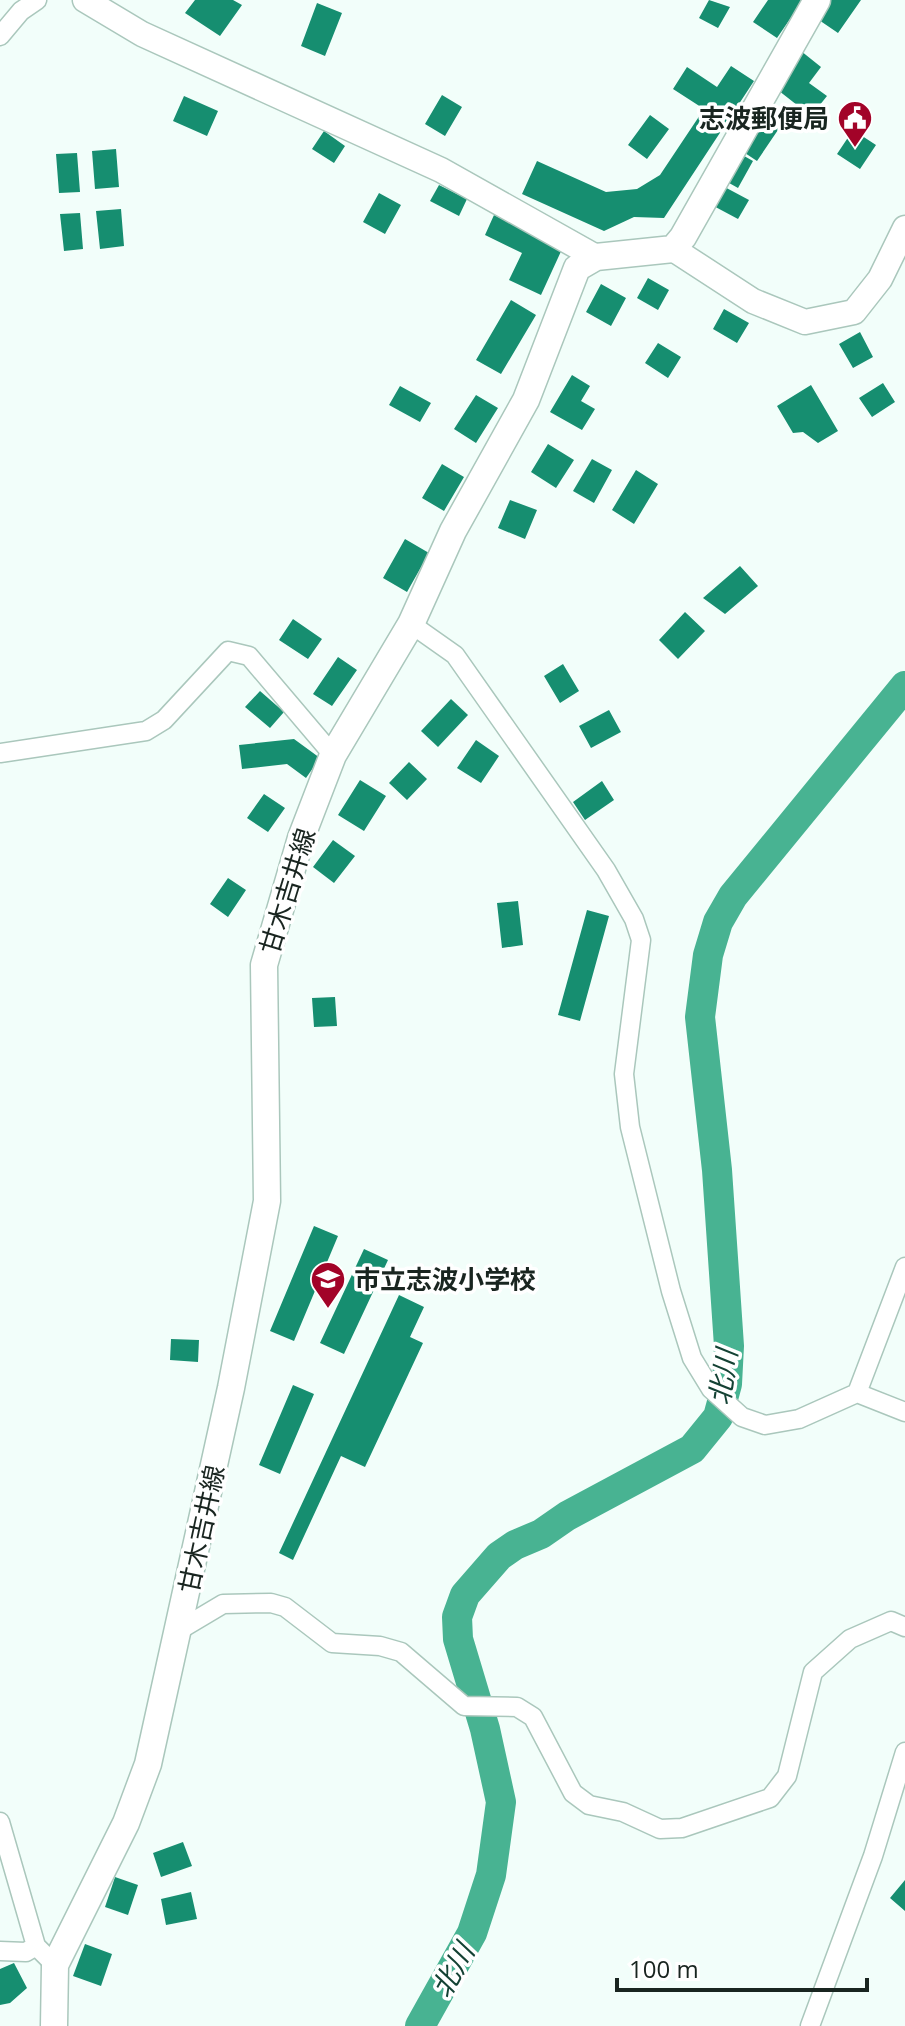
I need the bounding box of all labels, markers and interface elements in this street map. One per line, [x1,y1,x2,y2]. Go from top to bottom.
public building icon: 志波郵便局 [836,99,874,149]
place label: 志波郵便局 [699,100,829,136]
street label: 甘木吉井線 [251,824,323,958]
school or university icon: 市立志波小学校 [309,1260,347,1310]
place label: 市立志波小学校 [354,1261,536,1297]
water label: 北川 [699,1344,745,1407]
street label: 甘木吉井線 [170,1462,232,1596]
water label: 北川 [422,1934,484,2004]
scale bar [617,1942,867,1992]
text: 100 m [629,1952,699,1985]

